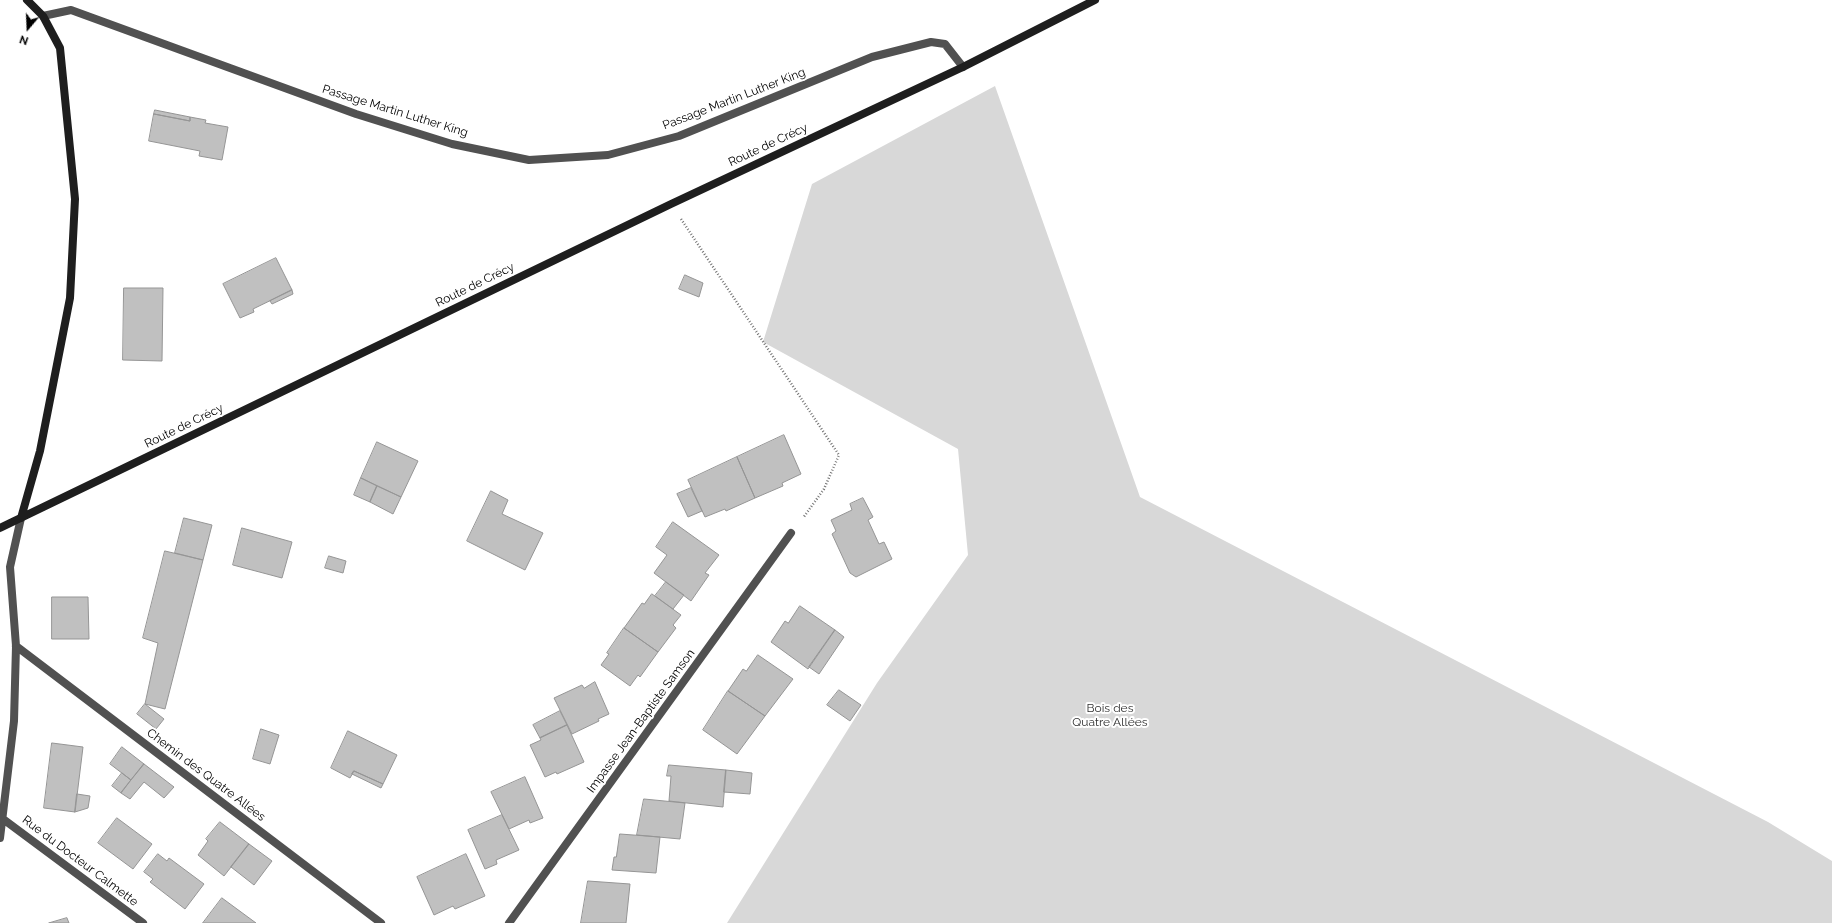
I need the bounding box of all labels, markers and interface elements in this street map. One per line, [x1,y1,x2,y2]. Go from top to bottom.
north arrow [8,8,48,48]
text: N [18,32,30,47]
street label: Passage Martin Luther King [661,65,807,133]
street label: Passage Martin Luther King [320,82,470,140]
street label: Route de Crécy [726,120,810,170]
street label: Route de Crécy [433,260,517,310]
street label: Route de Crécy [142,401,226,451]
street label: Impasse Jean-Baptiste Samson [584,646,698,796]
park label: Bois des Quatre Allées [1072,701,1148,729]
street label: Chemin des Quatre Allées [144,726,268,824]
street label: Rue du Docteur Calmette [19,813,141,909]

